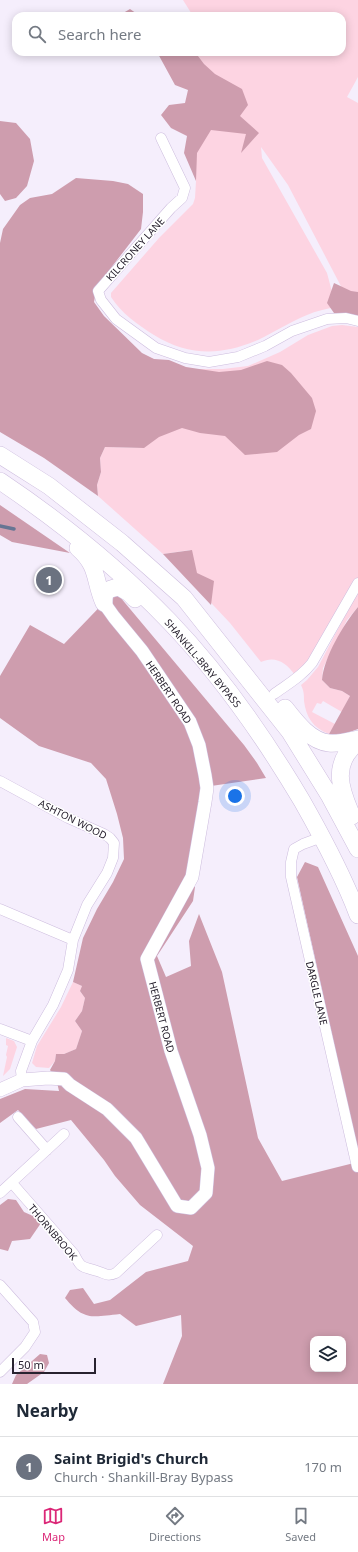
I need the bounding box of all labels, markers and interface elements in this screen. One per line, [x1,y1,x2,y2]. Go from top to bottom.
search box [12,12,346,56]
icon: search [26,23,48,45]
text: Search here [58,24,141,44]
street label: KILCRONEY LANE [103,214,167,284]
pin: 1 [36,565,62,595]
street label: SHANKILL-BRAY BYPASS [162,616,245,711]
street label: HERBERT ROAD [143,658,195,726]
your location [225,786,245,806]
street label: ASHTON WOOD [37,796,109,842]
street label: DARGLE LANE [303,960,331,1026]
street label: HERBERT ROAD [146,980,178,1054]
street label: THORNBROOK [25,1201,81,1264]
map controls [310,1336,346,1372]
button: layers [310,1336,346,1372]
scale bar [12,1356,96,1375]
text: 50 m [18,1357,44,1372]
text: Nearby [16,1399,78,1422]
text: Saint Brigid's Church [54,1448,209,1468]
text: 1 [25,1458,33,1476]
text: 170 m [304,1458,342,1476]
text: Church · Shankill-Bray Bypass [54,1468,233,1486]
tab: Map [42,1505,65,1544]
tab: Directions [149,1505,201,1544]
tab: Saved [285,1505,316,1544]

